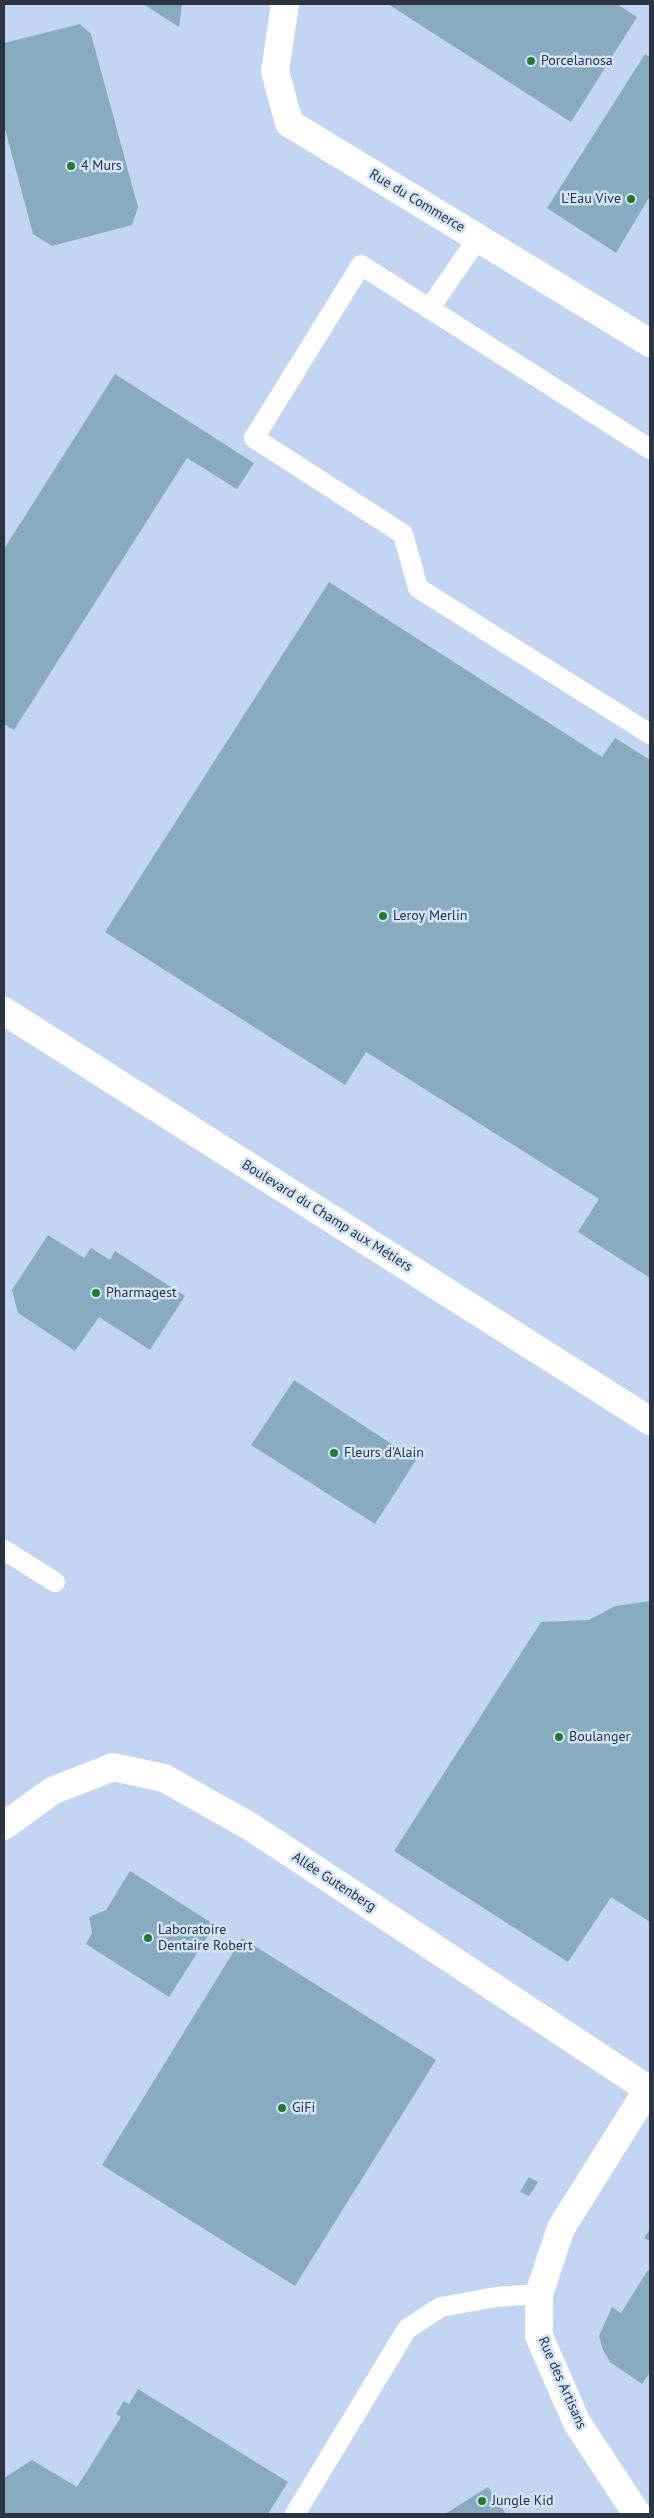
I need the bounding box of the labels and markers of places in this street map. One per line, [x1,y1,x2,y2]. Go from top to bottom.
place label: Porcelanosa [541,53,613,69]
marker: Porcelanosa [525,55,537,67]
place label: 4 Murs [81,158,122,174]
marker: 4 Murs [65,160,77,172]
place label: L'Eau Vive [561,191,621,207]
marker: L'Eau Vive [625,193,637,205]
place label: Leroy Merlin [393,908,467,924]
marker: Leroy Merlin [377,910,389,922]
place label: Pharmagest [106,1285,177,1301]
marker: Pharmagest [90,1287,102,1299]
place label: Fleurs d'Alain [344,1445,424,1461]
marker: Fleurs d'Alain [328,1447,340,1459]
place label: Boulanger [569,1729,630,1745]
marker: Boulanger [553,1731,565,1743]
place label: Laboratoire Dentaire Robert [158,1922,253,1954]
marker: Laboratoire Dentaire Robert [142,1932,154,1944]
place label: GiFi [292,2100,315,2116]
marker: GiFi [276,2102,288,2114]
place label: Jungle Kid [492,2493,554,2509]
marker: Jungle Kid [476,2495,488,2507]

